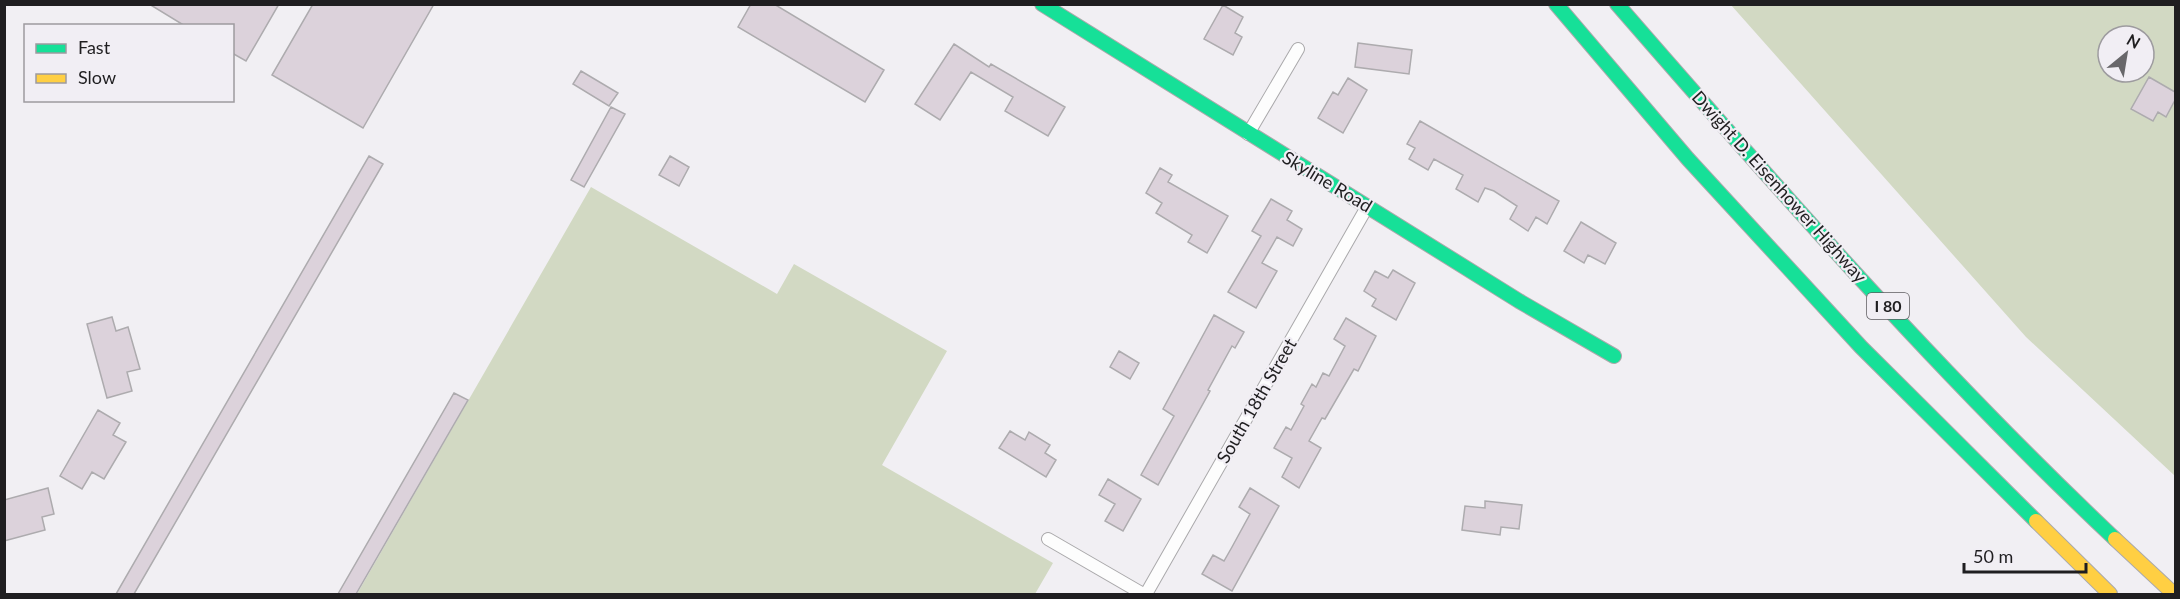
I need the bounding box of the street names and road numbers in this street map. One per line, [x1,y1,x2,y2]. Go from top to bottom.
street label: Dwight D. Eisenhower Highway [1688,86,1872,287]
street label: Skyline Road [1279,146,1376,217]
road number: I 80 [1867,293,1909,319]
street label: South 18th Street [1211,334,1301,467]

